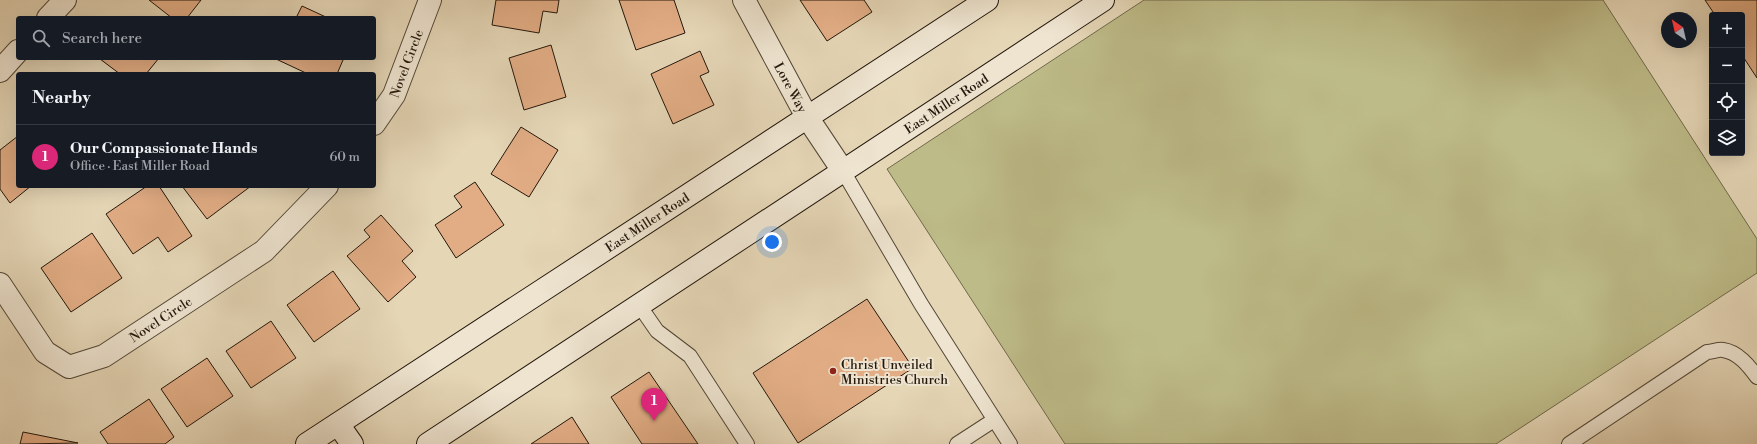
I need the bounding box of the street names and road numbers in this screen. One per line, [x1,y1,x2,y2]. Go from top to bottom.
street label: Novel Circle [387,27,427,100]
street label: Lore Way [770,60,810,116]
street label: East Miller Road [902,70,992,138]
street label: East Miller Road [602,189,693,256]
street label: Novel Circle [127,293,196,346]

